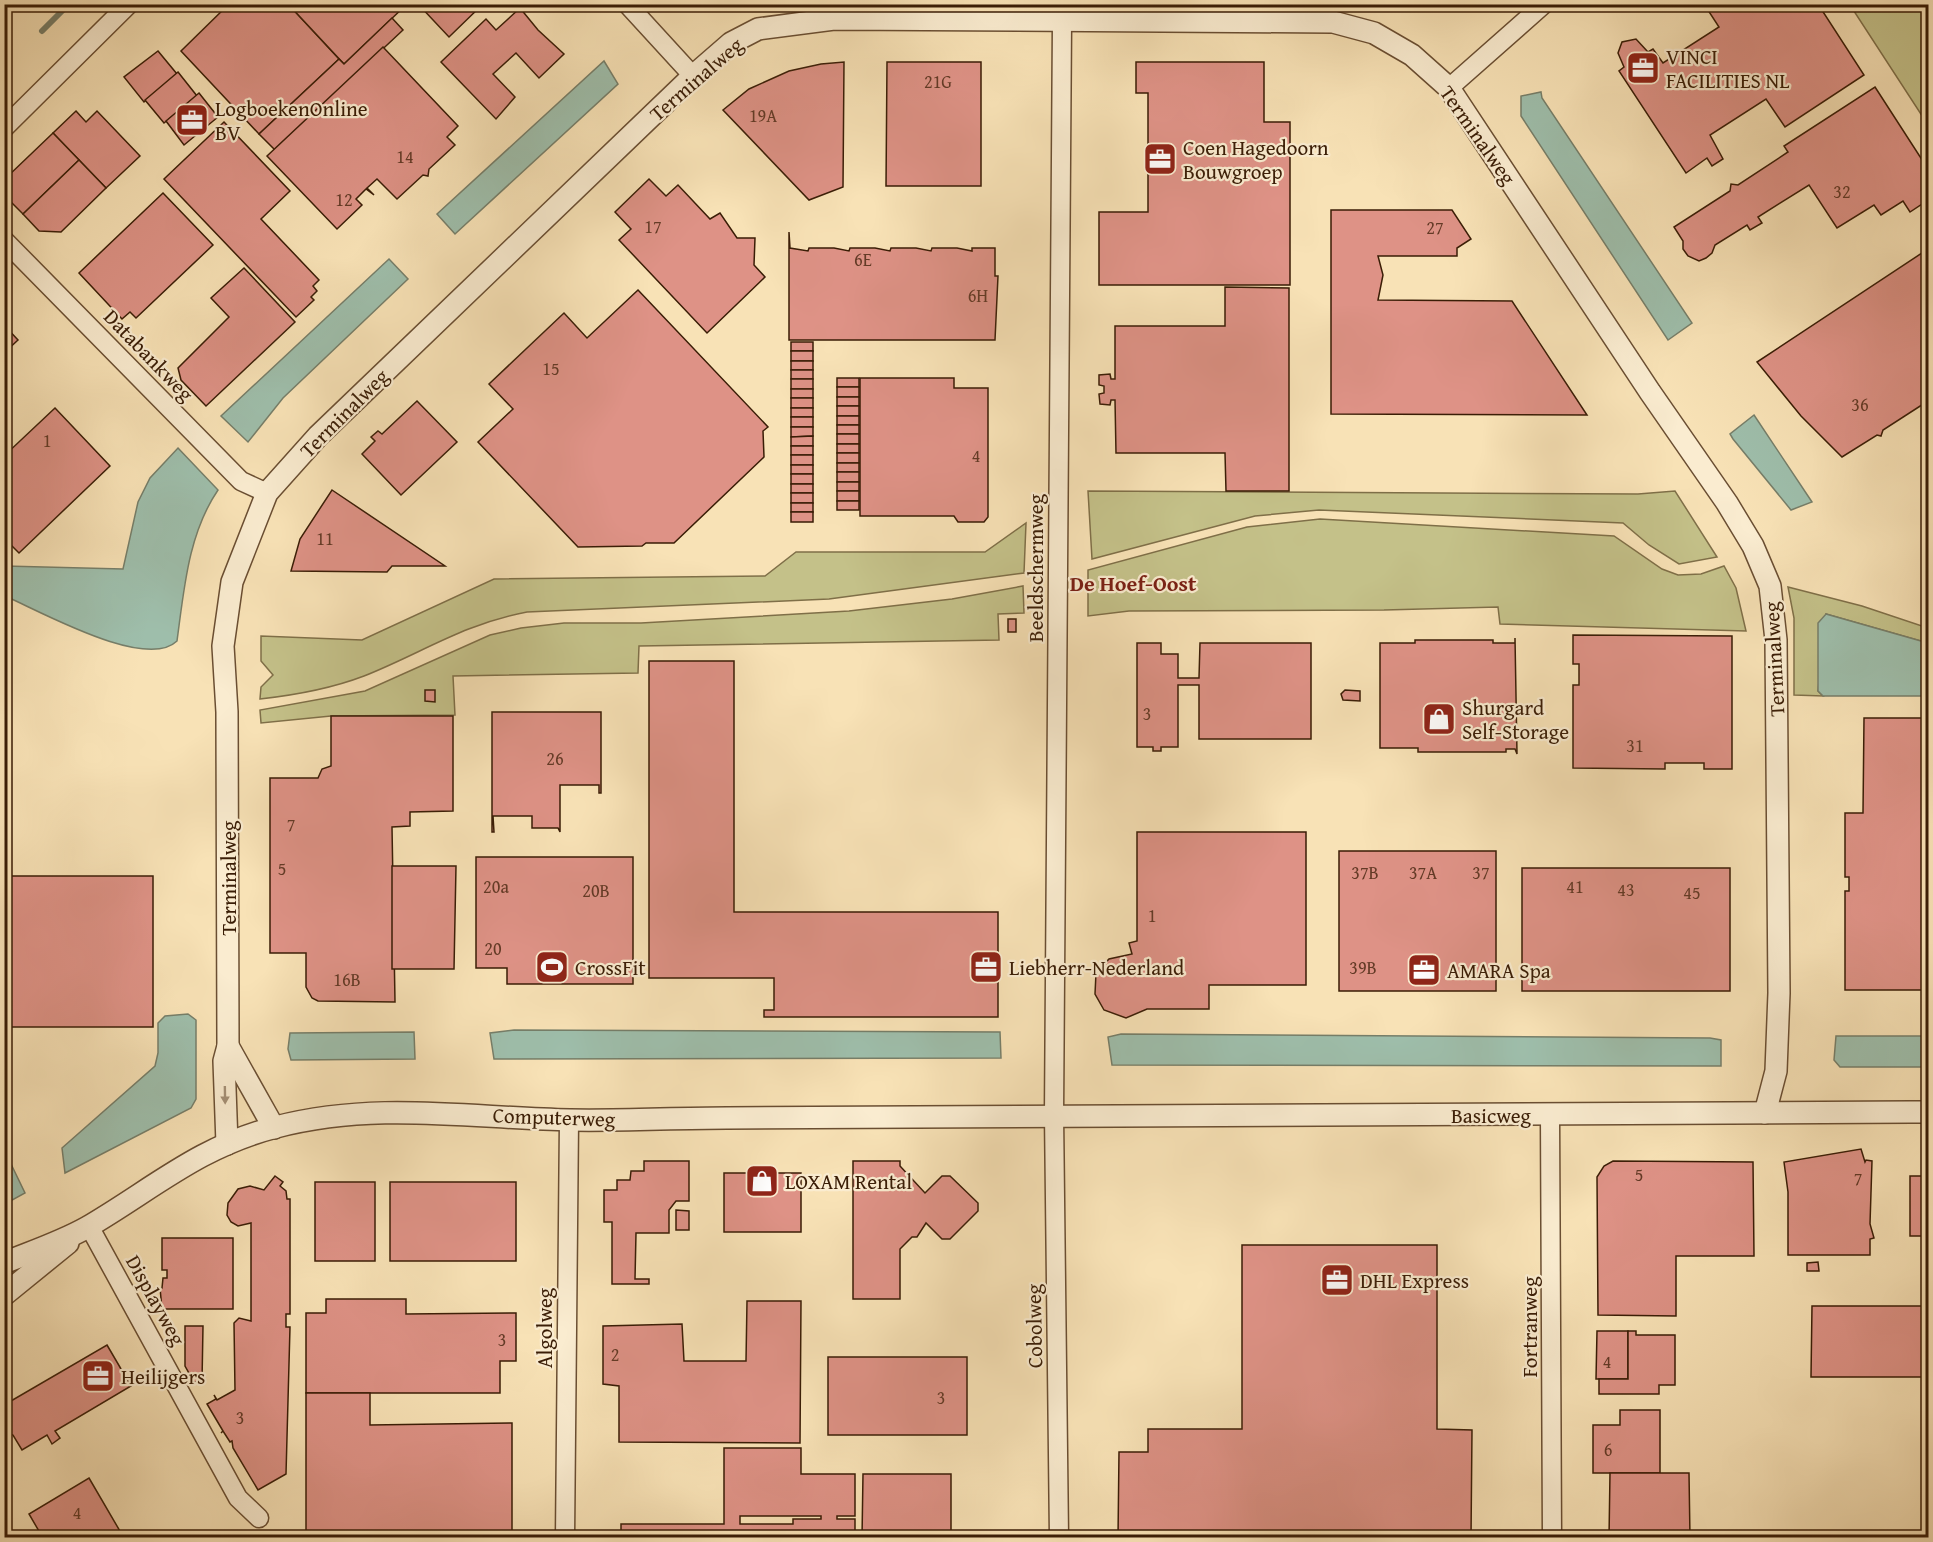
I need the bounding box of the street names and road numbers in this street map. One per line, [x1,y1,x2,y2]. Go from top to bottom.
street label: Terminalweg [642,29,750,128]
street label: Terminalweg [1432,79,1524,191]
street label: Databankweg [97,302,202,409]
street label: Terminalweg [292,361,396,465]
street label: Beeldschermweg [1020,493,1051,642]
street label: Terminalweg [1755,600,1792,717]
street label: Terminalweg [213,820,244,935]
street label: Computerweg [492,1099,616,1135]
street label: Basicweg [1451,1100,1532,1131]
street label: Displayweg [118,1249,194,1351]
street label: Fortranweg [1514,1276,1545,1378]
street label: Cobolweg [1018,1283,1050,1368]
street label: Algolweg [529,1287,560,1368]

